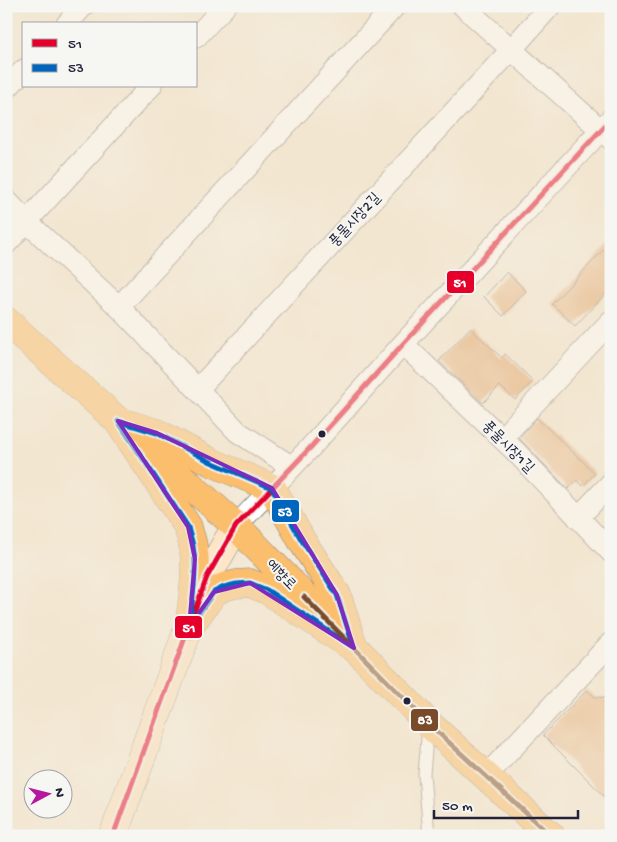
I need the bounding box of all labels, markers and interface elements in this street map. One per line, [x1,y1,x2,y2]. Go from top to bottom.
legend [22,22,198,88]
text: 51 [68,36,82,54]
text: 53 [68,60,84,78]
street label: 풍물시장2길 [326,189,385,251]
line badge: 51 [446,270,475,294]
text: 51 [453,276,467,293]
street label: 풍물시장1길 [478,418,537,477]
unlabelled marker [317,429,327,439]
line badge: 53 [271,499,300,523]
text: 53 [278,505,292,522]
street label: 예향로 [262,556,300,595]
line badge: 51 [174,615,203,639]
text: 51 [182,621,196,638]
unlabelled marker [402,696,412,706]
line badge: 83 [410,708,439,732]
text: 83 [418,713,432,730]
north arrow [22,770,72,820]
text: N [49,787,67,798]
scale bar [434,787,578,819]
text: 50 m [442,798,473,816]

